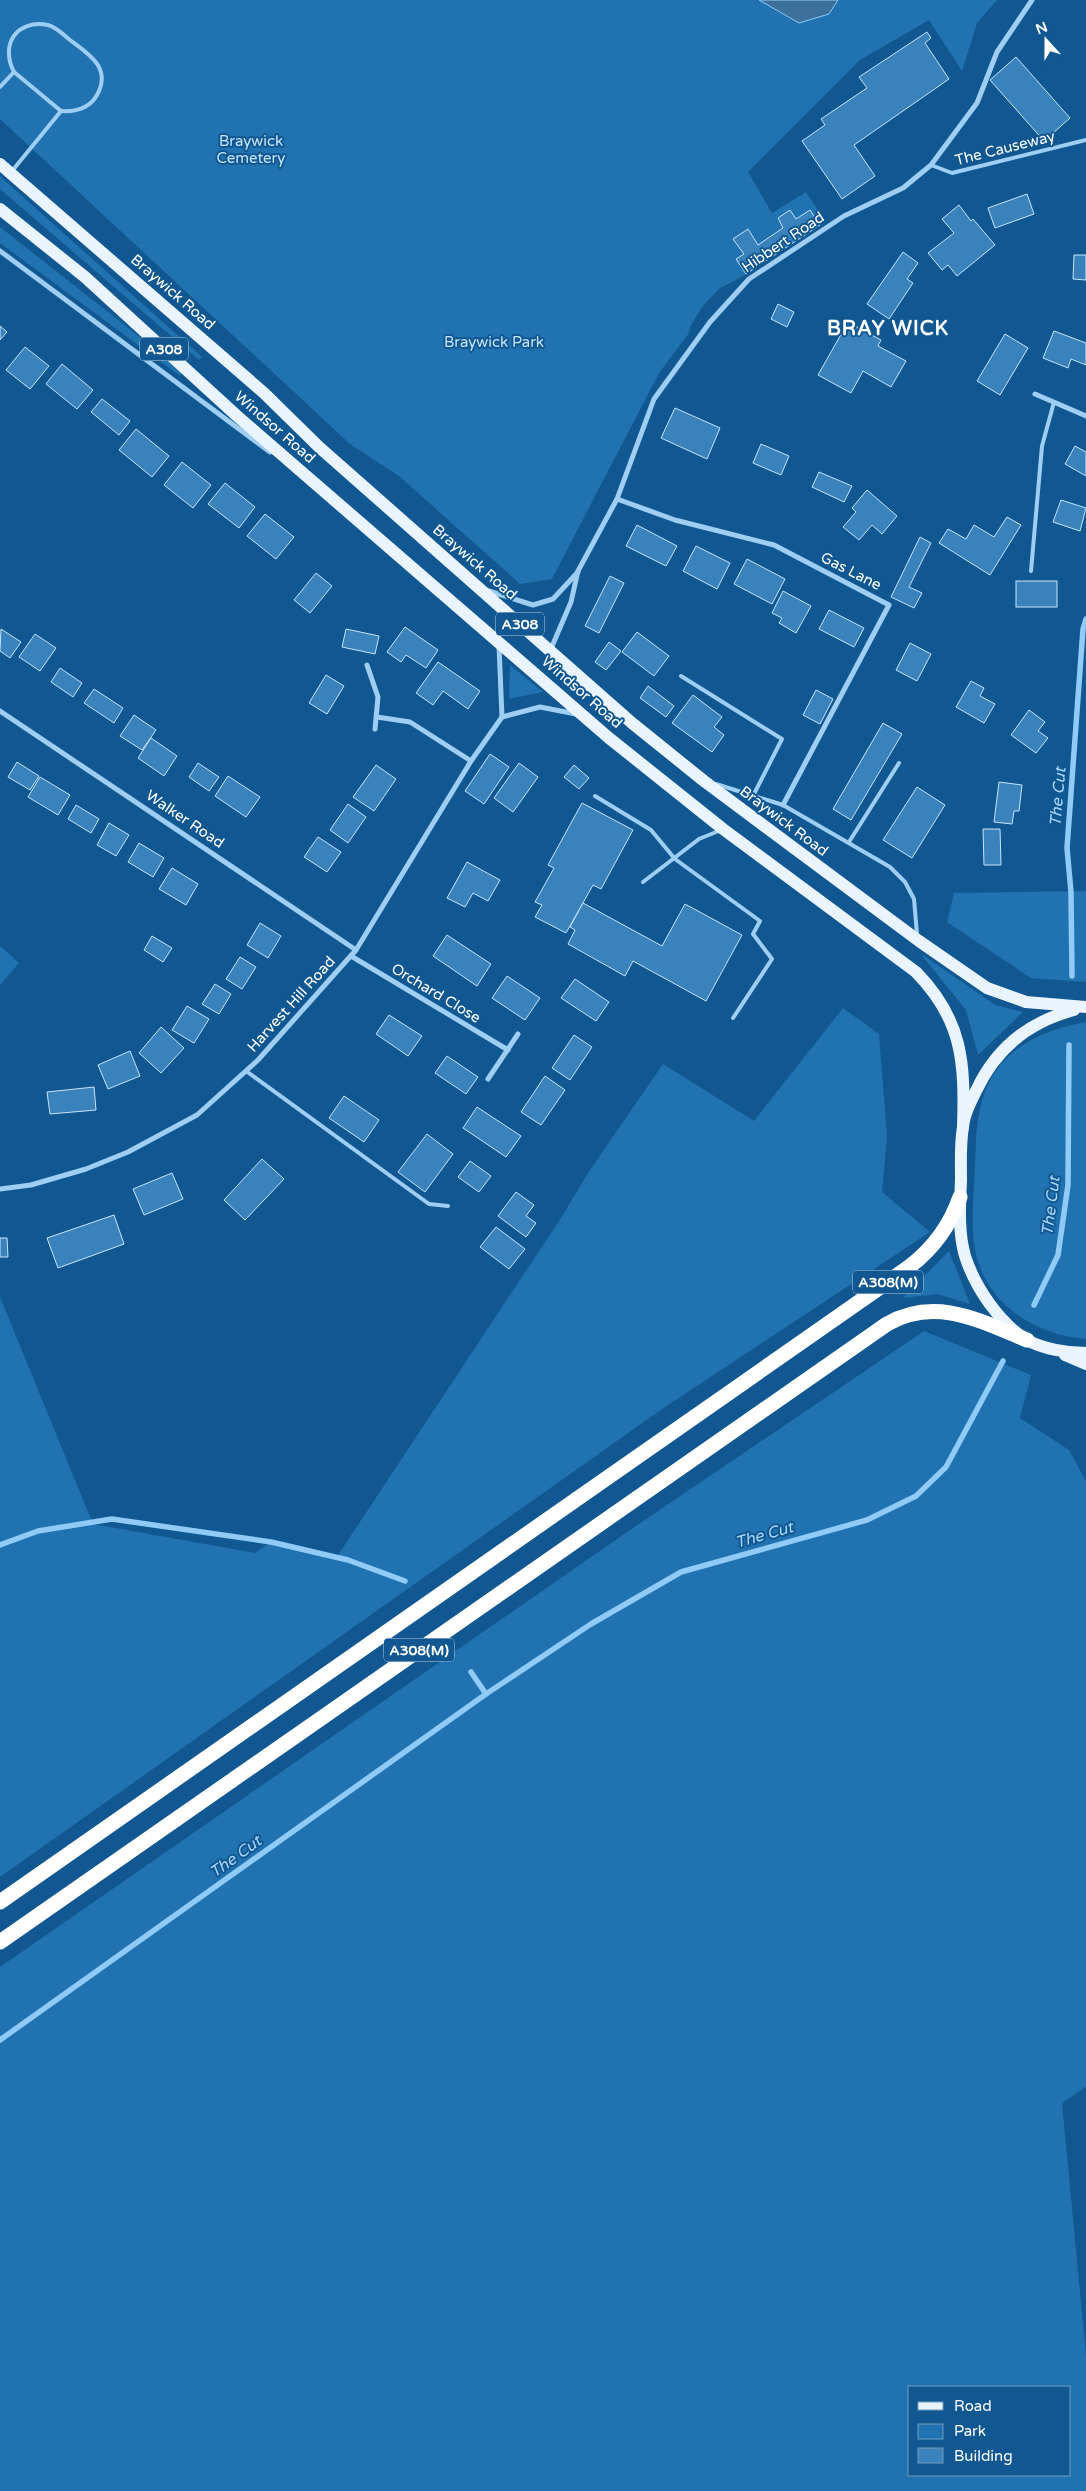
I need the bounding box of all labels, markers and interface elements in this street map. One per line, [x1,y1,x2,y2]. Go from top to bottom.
north arrow [1021,15,1071,65]
text: N [1033,18,1050,38]
street label: The Causeway [953,127,1057,169]
park label: Braywick Cemetery [217,132,285,167]
street label: Hibbert Road [738,208,828,276]
street label: Braywick Road [127,251,219,333]
district label: BRAY WICK [827,317,949,341]
park label: Braywick Park [444,333,544,351]
road number: A308 [140,338,188,360]
street label: Windsor Road [231,387,319,467]
street label: Braywick Road [429,521,521,603]
street label: Gas Lane [818,548,884,594]
road number: A308 [496,612,544,636]
street label: Windsor Road [538,652,626,732]
water label: The Cut [1045,765,1071,828]
street label: Braywick Road [736,782,832,860]
street label: Walker Road [142,786,228,852]
street label: Harvest Hill Road [243,952,339,1056]
street label: Orchard Close [388,959,484,1027]
water label: The Cut [1037,1174,1065,1237]
road number: A308(M) [853,1270,923,1294]
water label: The Cut [733,1517,797,1553]
road number: A308(M) [384,1638,454,1662]
water label: The Cut [206,1830,267,1882]
legend [908,2386,1071,2476]
text: Road [954,2397,992,2415]
text: Park [954,2422,986,2440]
text: Building [954,2447,1013,2465]

